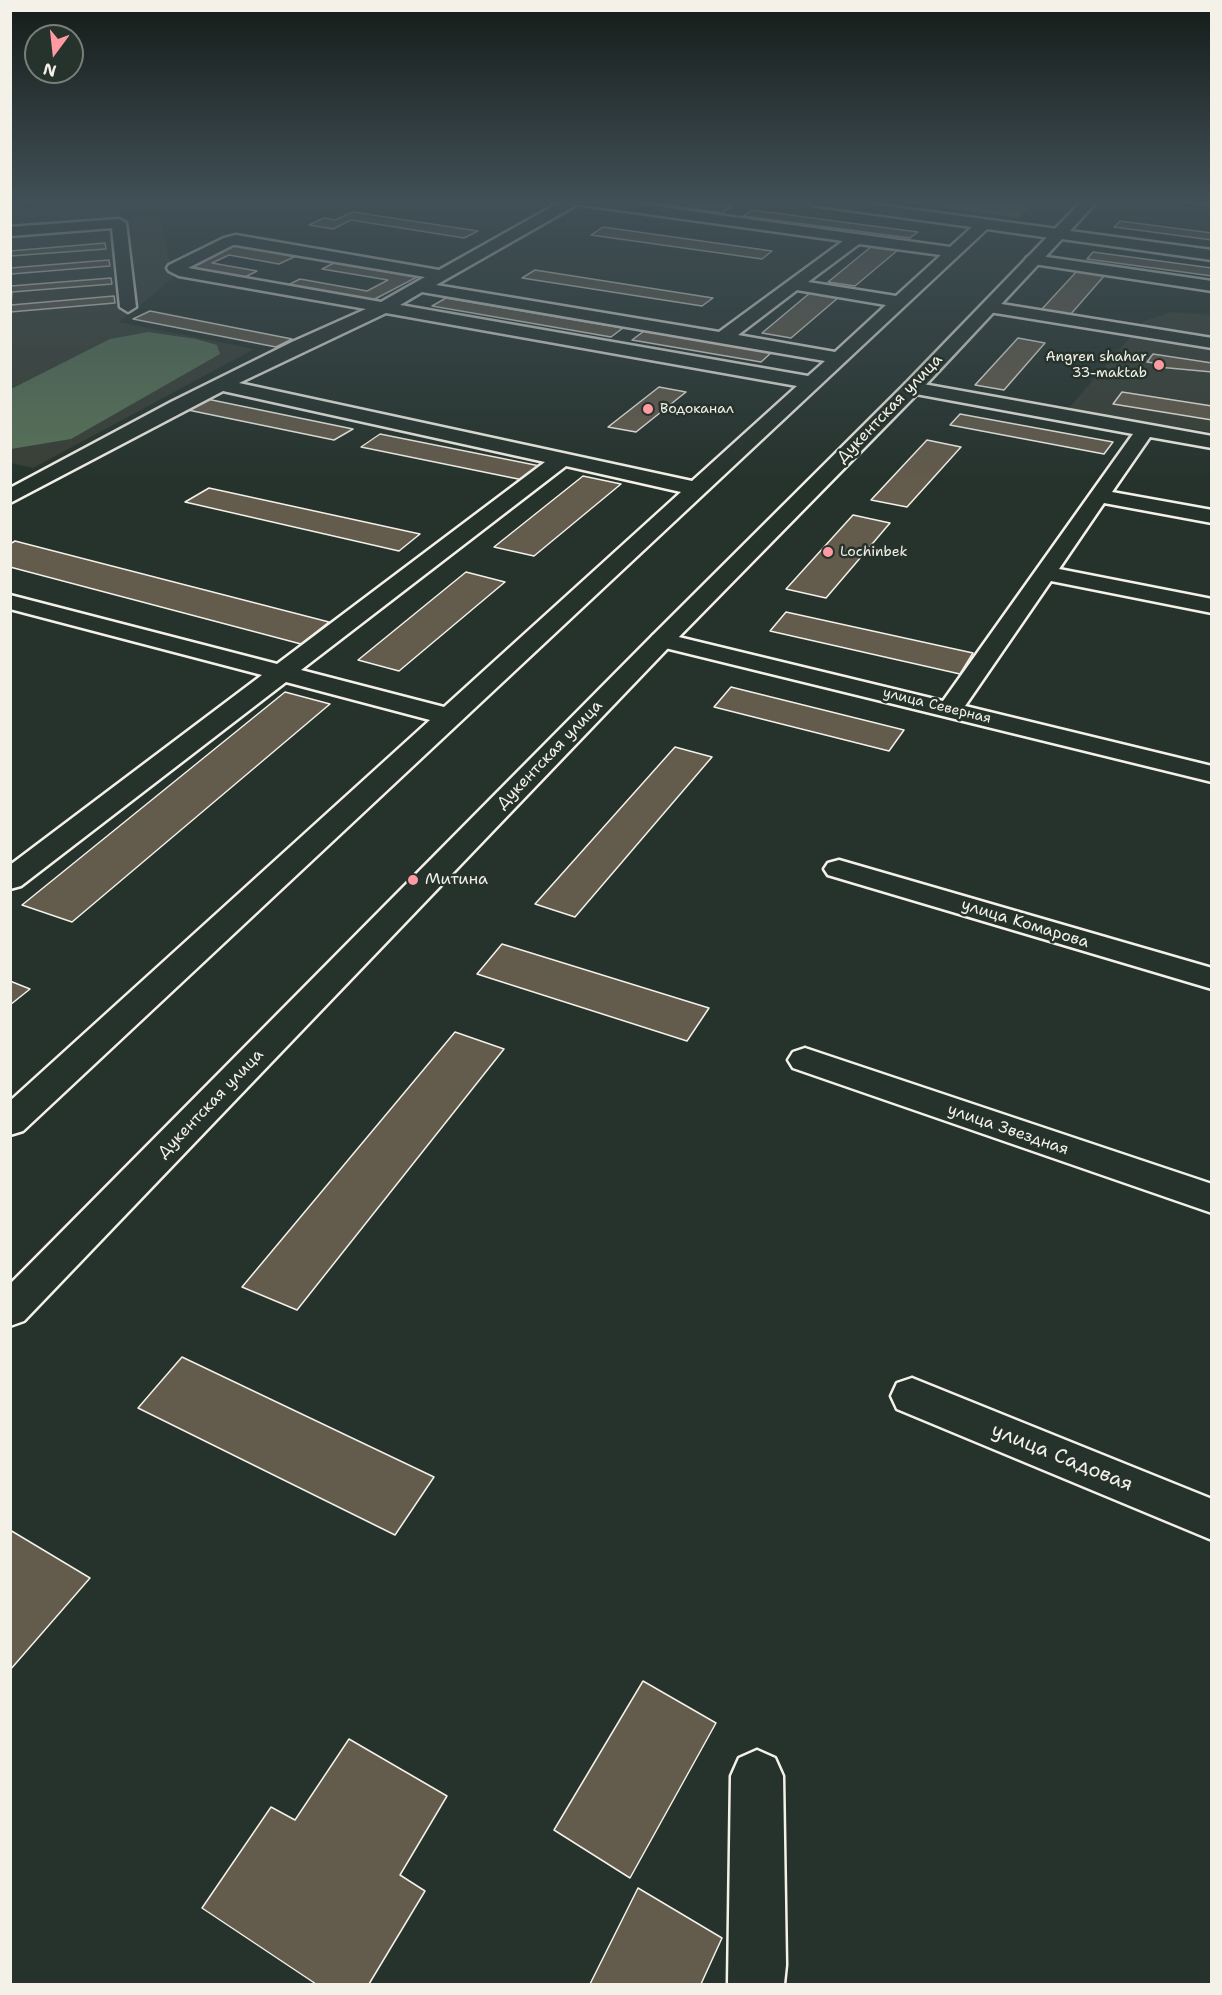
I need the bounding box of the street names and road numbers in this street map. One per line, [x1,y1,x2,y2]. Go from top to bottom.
street label: Дукентская улица [833,351,947,467]
street label: улица Северная [881,684,993,728]
street label: Дукентская улица [493,697,607,813]
street label: улица Комарова [959,895,1091,953]
street label: Дукентская улица [154,1046,268,1162]
street label: улица Звездная [945,1100,1071,1160]
street label: улица Садовая [988,1419,1136,1497]

